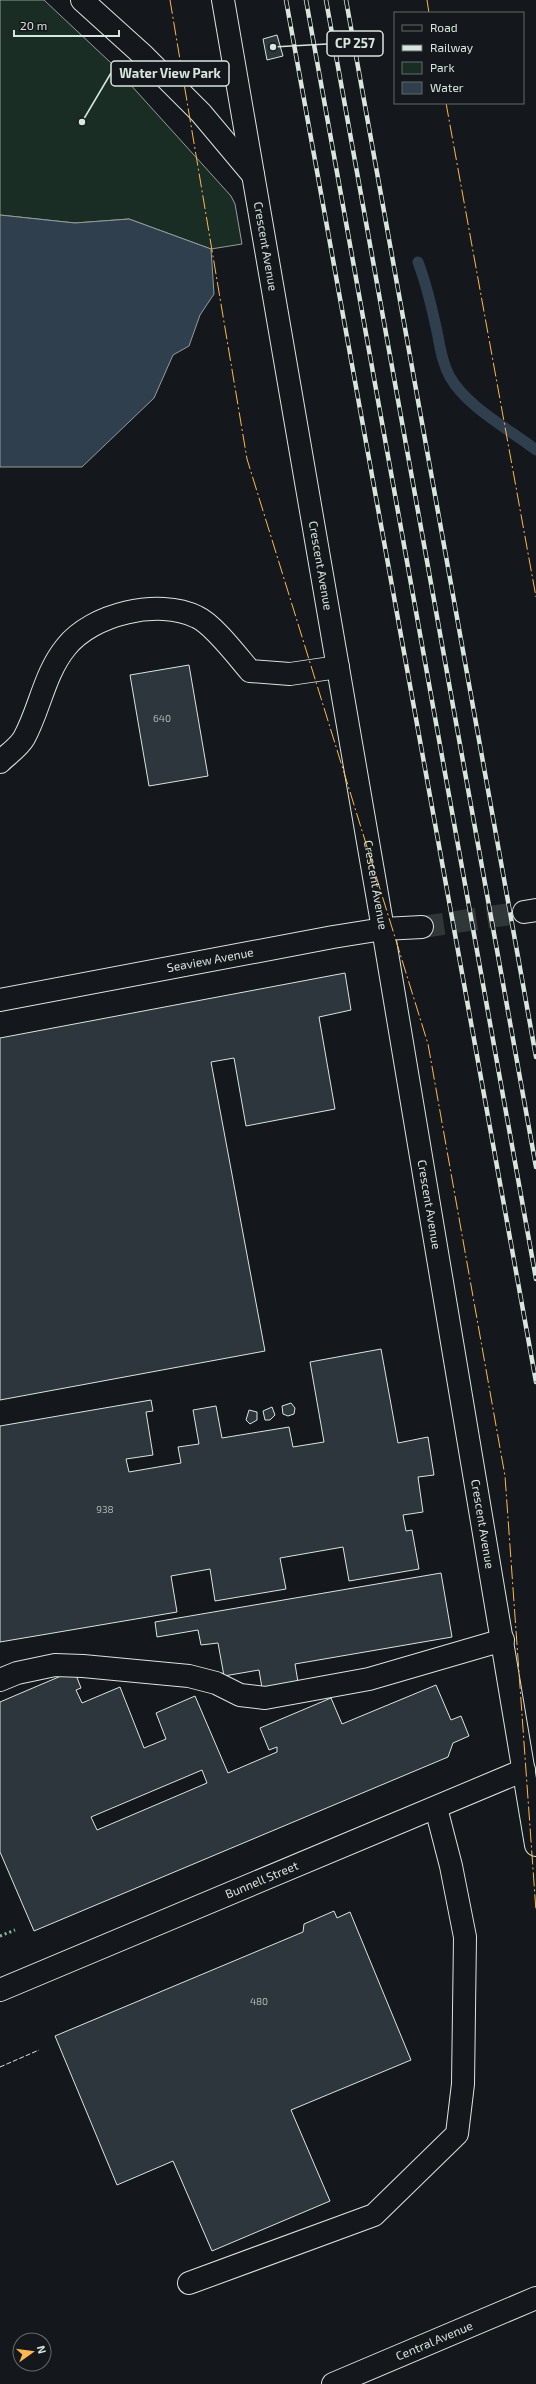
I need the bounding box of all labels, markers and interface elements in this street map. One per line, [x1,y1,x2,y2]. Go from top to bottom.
scale bar [14,12,119,38]
legend [394,12,524,104]
text: 20 m [20,18,47,32]
text: Road [430,20,458,34]
callout: CP 257 [327,31,383,56]
text: CP 257 [335,35,375,51]
text: Railway [430,40,474,54]
text: Park [430,60,455,74]
callout: Water View Park [111,61,229,86]
text: Water View Park [119,65,221,81]
text: Water [430,80,464,94]
street label: Crescent Avenue [252,200,281,292]
street label: Crescent Avenue [307,520,336,611]
house number: 640 [153,712,171,724]
street label: Crescent Avenue [362,839,391,931]
street label: Seaview Avenue [166,944,255,974]
street label: Crescent Avenue [416,1159,444,1250]
street label: Crescent Avenue [469,1478,498,1570]
house number: 938 [96,1503,114,1515]
street label: Bunnell Street [223,1857,300,1901]
house number: 480 [250,1995,268,2007]
street label: Central Avenue [393,2318,474,2363]
north arrow [12,2332,52,2372]
text: N [35,2344,49,2355]

